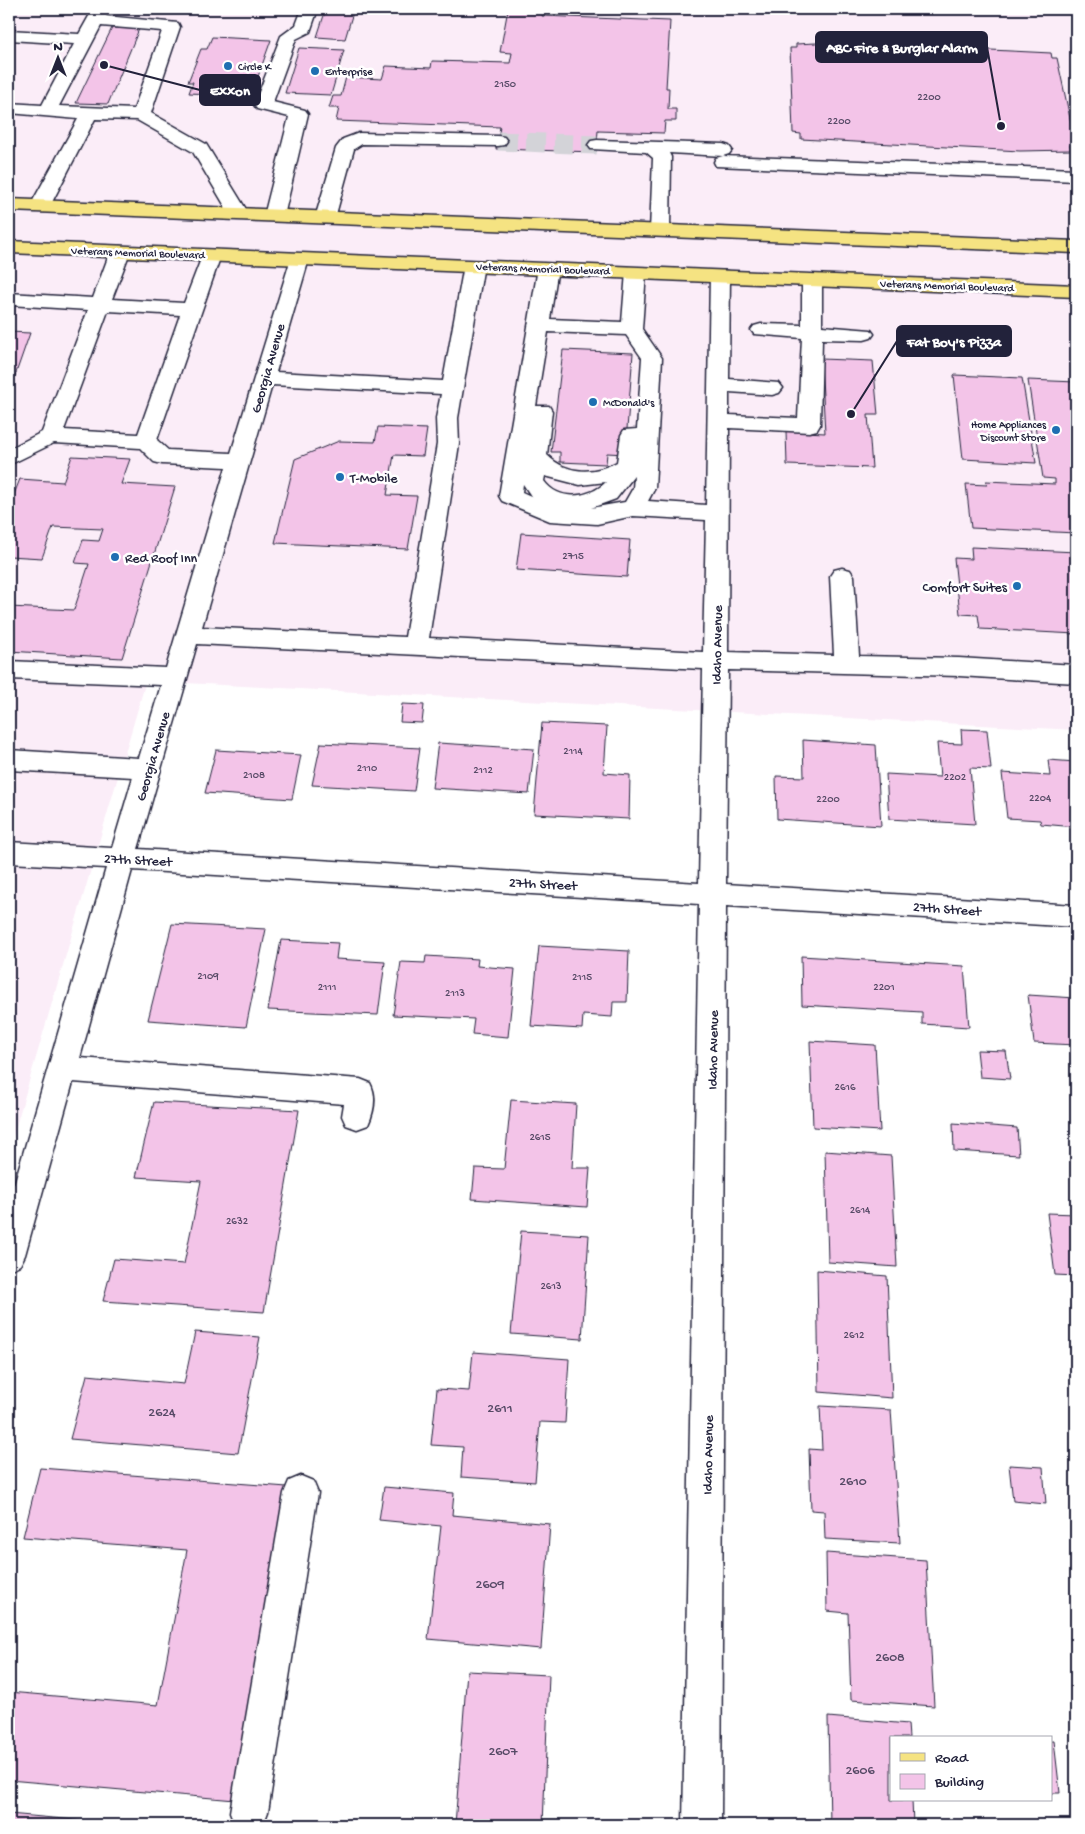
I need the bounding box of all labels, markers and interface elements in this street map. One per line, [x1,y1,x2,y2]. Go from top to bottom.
north arrow [32,32,82,82]
callout: ABC Fire & Burglar Alarm [816,32,987,62]
text: N [53,39,63,56]
text: ABC Fire & Burglar Alarm [825,40,978,58]
marker: Circle K [222,60,234,72]
place label: Circle K [238,62,273,74]
marker: Enterprise [309,65,321,77]
place label: Enterprise [325,67,373,79]
callout: Exxon [200,75,260,105]
house number: 2150 [494,79,516,91]
text: Exxon [210,83,251,101]
house number: 2200 [917,92,941,104]
house number: 2200 [827,116,851,128]
street label: Veterans Memorial Boulevard [70,246,207,262]
street label: Veterans Memorial Boulevard [475,262,612,278]
street label: Veterans Memorial Boulevard [879,279,1016,295]
street label: Georgia Avenue [248,321,291,415]
callout: Fat Boy's Pizza [897,326,1011,356]
text: Fat Boy's Pizza [906,334,1002,352]
marker: McDonald's [587,396,599,408]
place label: McDonald's [603,398,655,410]
place label: Home Appliances Discount Store [971,420,1047,445]
marker: Home Appliances Discount Store [1050,424,1062,436]
marker: T-Mobile [334,471,346,483]
place label: T-Mobile [349,471,398,488]
marker: Red Roof Inn [109,551,121,563]
place label: Red Roof Inn [125,551,198,568]
house number: 2715 [562,551,584,563]
place label: Comfort Suites [922,580,1008,597]
marker: Comfort Suites [1011,580,1023,592]
street label: Idaho Avenue [709,604,728,685]
street label: Georgia Avenue [133,709,176,803]
house number: 2114 [563,746,584,758]
house number: 2110 [357,763,377,775]
house number: 2112 [473,765,493,777]
house number: 2108 [243,770,265,782]
house number: 2202 [944,772,967,784]
house number: 2204 [1029,793,1052,805]
house number: 2200 [816,794,840,806]
street label: 27th Street [103,851,174,872]
street label: 27th Street [508,875,579,896]
street label: 27th Street [912,900,983,921]
house number: 2109 [197,971,219,983]
house number: 2115 [572,972,592,984]
house number: 2111 [318,982,336,994]
house number: 2201 [873,982,895,994]
house number: 2113 [445,988,465,1000]
street label: Idaho Avenue [705,1009,724,1090]
house number: 2616 [835,1082,856,1094]
house number: 2615 [529,1132,551,1144]
house number: 2614 [850,1205,871,1217]
house number: 2632 [226,1216,249,1228]
house number: 2613 [540,1281,562,1293]
house number: 2612 [844,1330,865,1342]
house number: 2611 [487,1401,513,1418]
house number: 2624 [148,1405,176,1422]
street label: Idaho Avenue [700,1414,719,1495]
house number: 2610 [839,1474,867,1491]
house number: 2609 [476,1577,504,1594]
house number: 2608 [875,1650,905,1667]
legend [890,1736,1052,1802]
house number: 2607 [488,1744,518,1761]
text: Road [935,1750,969,1768]
house number: 2606 [845,1763,875,1780]
text: Building [934,1774,984,1792]

